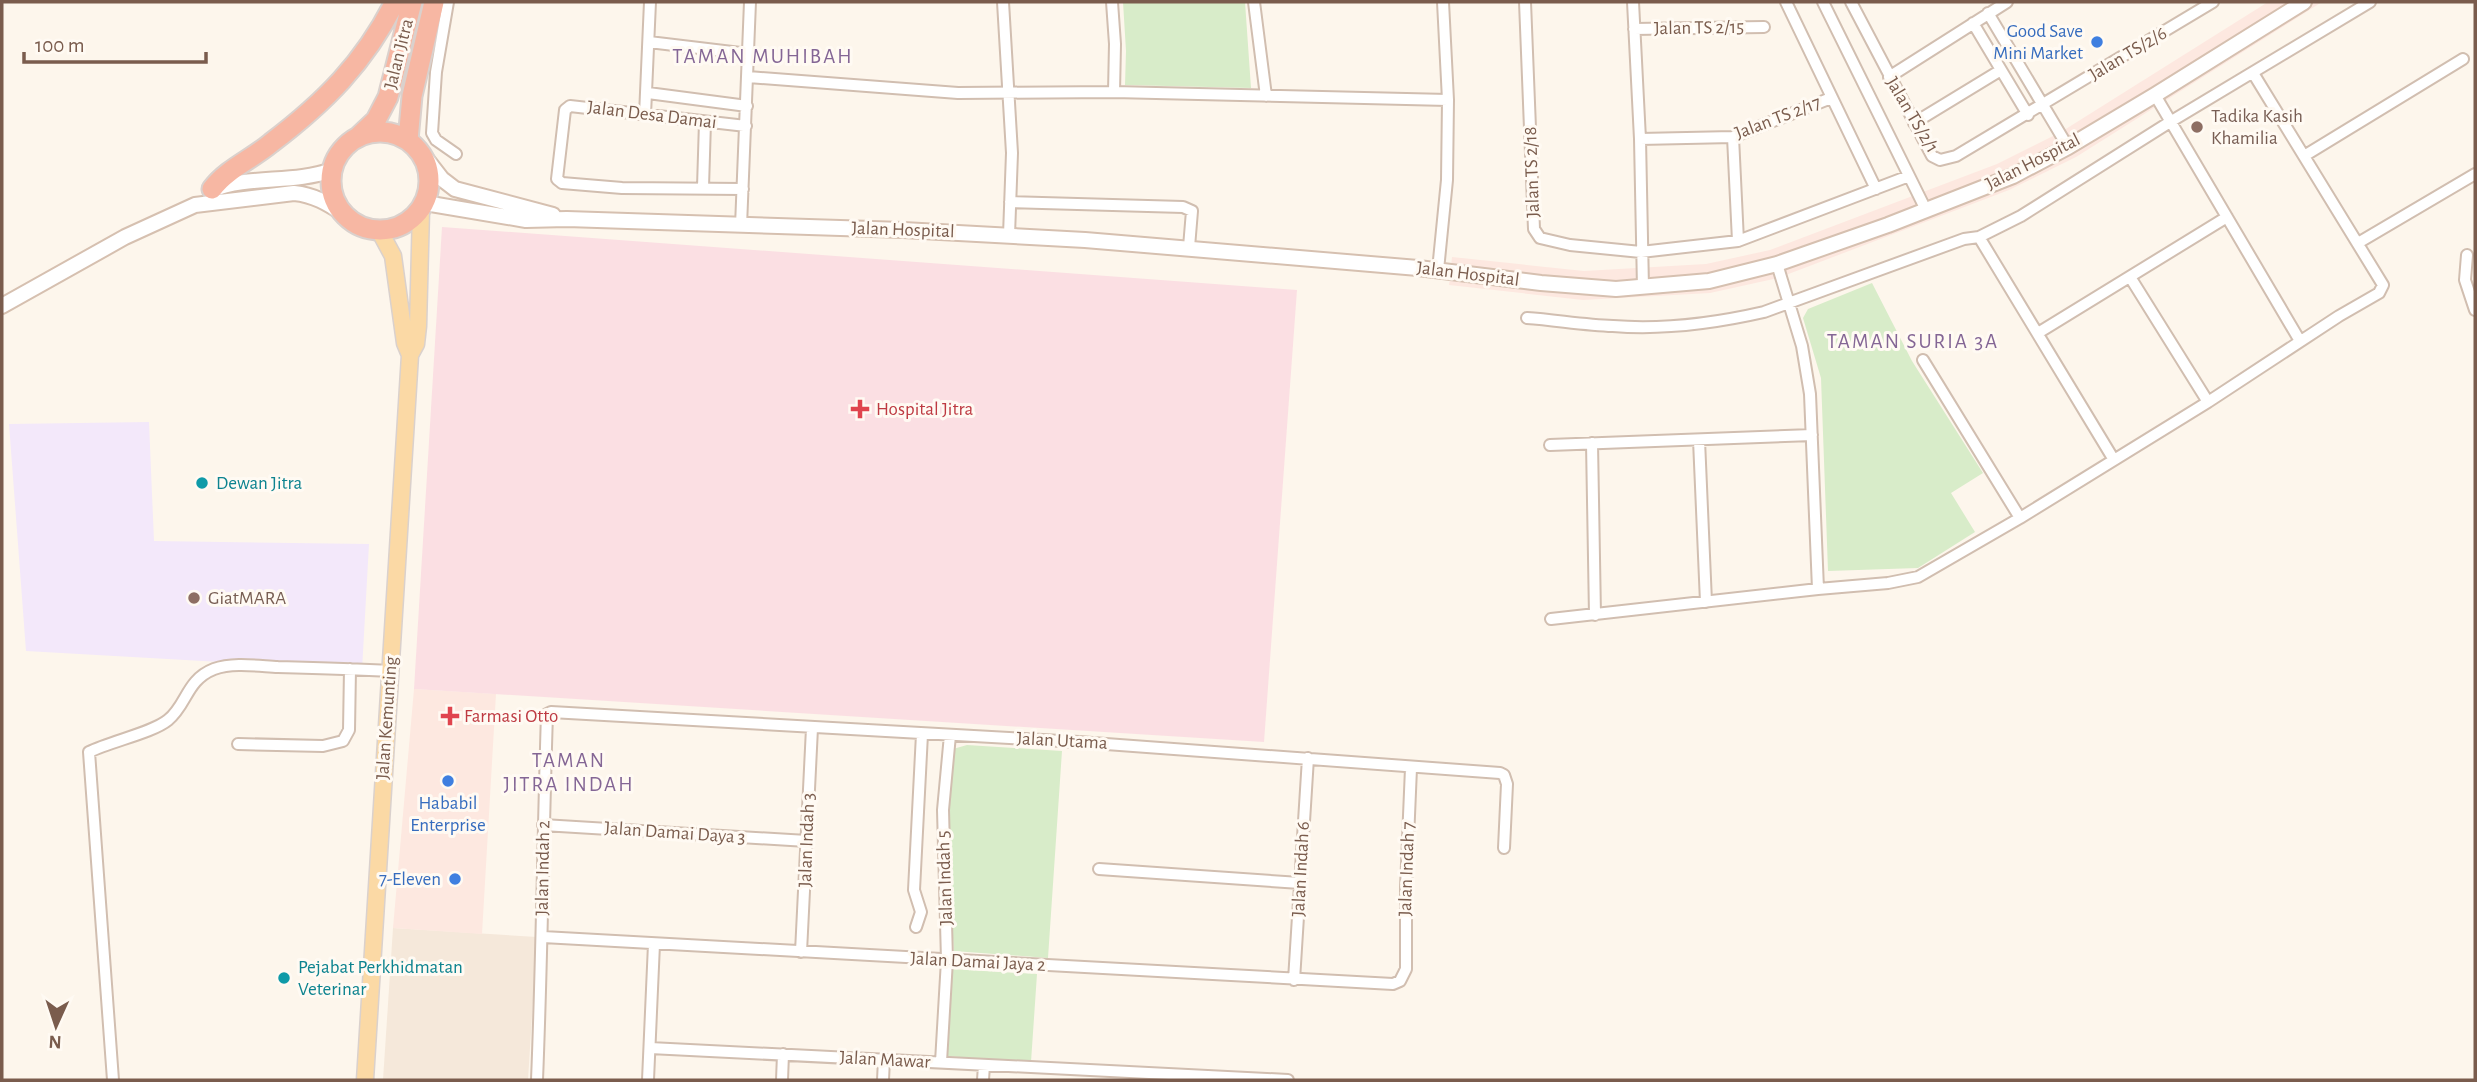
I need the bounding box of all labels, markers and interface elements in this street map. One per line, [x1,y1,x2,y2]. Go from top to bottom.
street label: Jalan Jitra [381,17,417,91]
street label: Jalan TS 2/15 [1654,18,1744,38]
scale bar [24,21,206,65]
place label: Good Save Mini Market [1993,22,2083,63]
street label: Jalan TS/2/6 [2086,23,2170,85]
marker: Good Save Mini Market [2089,34,2105,50]
text: 100 m [35,35,85,56]
district label: TAMAN MUHIBAH [672,46,854,67]
street label: Jalan TS/2/1 [1882,74,1942,156]
street label: Jalan TS 2/17 [1732,93,1824,143]
street label: Jalan Desa Damai [586,98,718,132]
place label: Tadika Kasih Khamilia [2211,107,2303,148]
marker: Tadika Kasih Khamilia [2189,119,2205,135]
street label: Jalan TS 2/18 [1521,126,1543,218]
street label: Jalan Hospital [1983,130,2083,194]
street label: Jalan Hospital [851,219,955,241]
street label: Jalan Hospital [1416,258,1520,290]
district label: TAMAN SURIA 3A [1827,331,1999,352]
marker: Hospital Jitra [850,399,870,419]
place label: Hospital Jitra [876,400,973,419]
place label: Dewan Jitra [216,474,303,493]
marker: Dewan Jitra [194,475,210,491]
place label: GiatMARA [208,589,286,608]
marker: GiatMARA [186,590,202,606]
street label: Jalan Kemunting [373,655,401,780]
place label: Farmasi Otto [464,707,558,726]
marker: Farmasi Otto [442,708,458,724]
street label: Jalan Utama [1016,729,1108,753]
district label: TAMAN JITRA INDAH [503,750,635,795]
marker: Hababil Enterprise [440,773,456,789]
street label: Jalan Indah 3 [796,792,818,888]
place label: Hababil Enterprise [410,794,486,835]
street label: Jalan Damai Daya 3 [604,819,746,847]
street label: Jalan Indah 2 [533,820,553,916]
street label: Jalan Indah 6 [1289,821,1313,917]
street label: Jalan Indah 7 [1396,821,1418,917]
street label: Jalan Indah 5 [934,830,956,926]
place label: 7-Eleven [379,870,441,889]
marker: 7-Eleven [447,871,463,887]
street label: Jalan Damai Jaya 2 [910,949,1046,975]
place label: Pejabat Perkhidmatan Veterinar [298,958,463,999]
marker: Pejabat Perkhidmatan Veterinar [276,970,292,986]
north arrow [21,991,91,1061]
text: N [48,1032,62,1051]
street label: Jalan Mawar [839,1048,931,1072]

